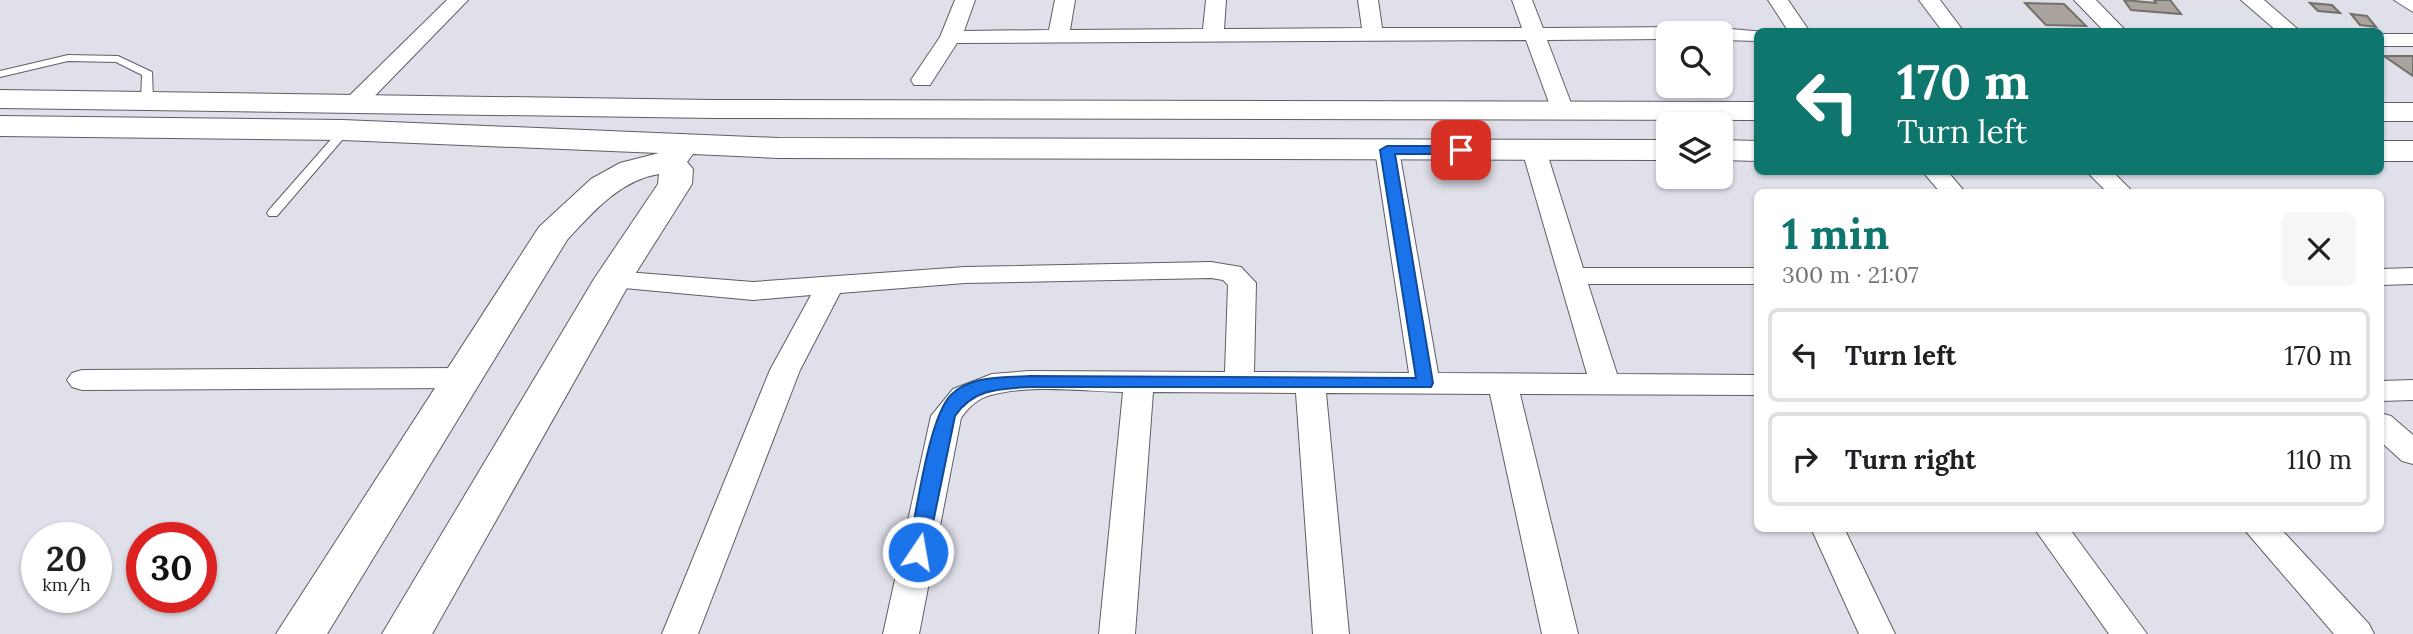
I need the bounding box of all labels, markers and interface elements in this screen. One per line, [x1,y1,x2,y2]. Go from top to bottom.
map controls [1656,21,1733,189]
button: search [1656,21,1733,98]
text: 170 m [1897,50,2029,112]
icon: left [1782,56,1873,147]
text: Turn left [1897,111,2027,152]
button: layers [1656,112,1733,189]
pin [1431,120,1491,180]
icon: arrive [1442,131,1480,169]
text: 1 min [1782,207,1889,261]
button: close [2282,212,2356,286]
text: 300 m · 21:07 [1782,260,1919,289]
icon: left [1786,336,1824,374]
text: Turn left [1845,339,1956,372]
text: 170 m [2284,339,2352,372]
icon: right [1786,440,1824,478]
text: Turn right [1845,443,1976,476]
text: 110 m [2287,443,2352,476]
position arrow [881,515,955,589]
speed limit sign: 30 [126,522,217,613]
text: 20 [46,536,87,581]
text: km/h [42,573,91,596]

